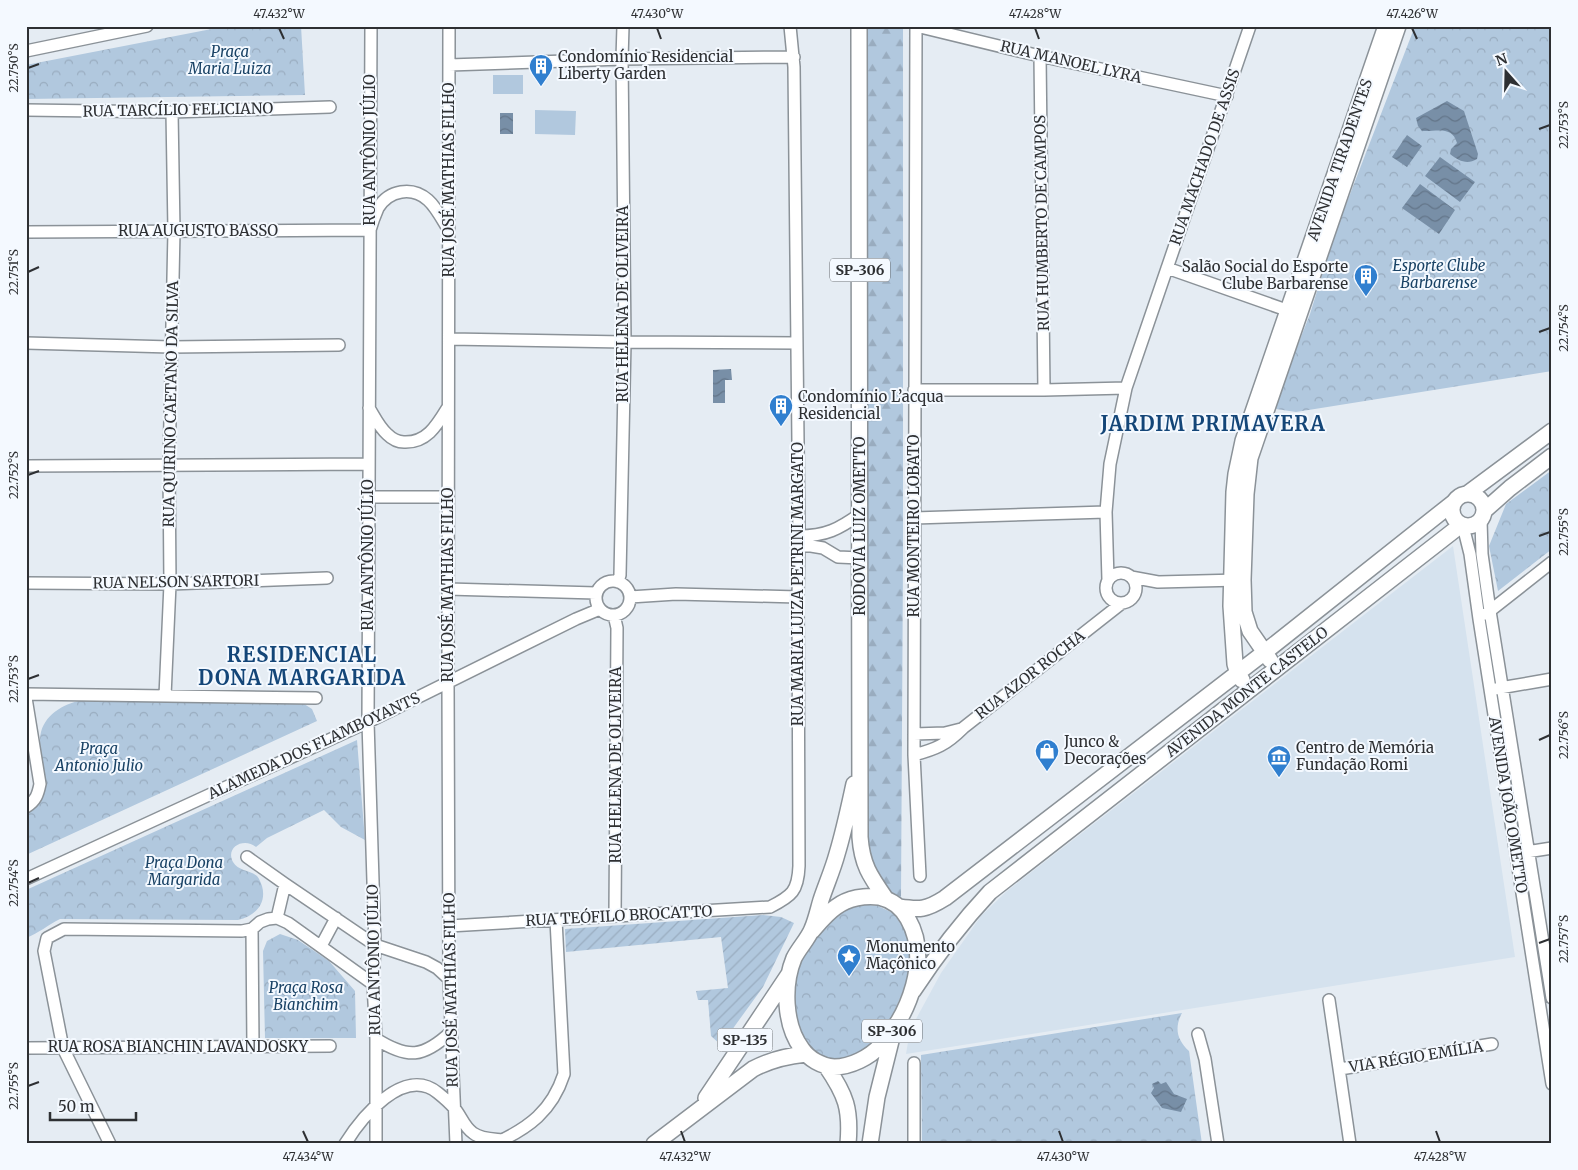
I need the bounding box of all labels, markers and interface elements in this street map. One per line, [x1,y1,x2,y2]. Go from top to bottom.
text: 47.432°W [253,6,306,21]
text: 47.430°W [631,6,684,21]
text: 47.428°W [1009,6,1062,21]
text: 47.426°W [1386,6,1439,21]
street label: RUA MANOEL LYRA [999,36,1144,87]
park label: Praça Maria Luiza [188,42,271,78]
text: 22.750°S [6,43,21,93]
place label: Condomínio Residencial Liberty Garden [558,47,734,83]
north arrow [1480,48,1530,98]
text: N [1493,49,1510,70]
building icon: Condomínio Residencial Liberty Garden [528,53,554,87]
street label: RUA MACHADO DE ASSIS [1165,66,1244,247]
street label: RUA ANTÔNIO JÚLIO [359,74,379,226]
street label: AVENIDA TIRADENTES [1303,76,1376,244]
street label: RUA JOSÉ MATHIAS FILHO [438,82,458,278]
street label: RUA TARCÍLIO FELICIANO [82,97,274,121]
text: 22.753°S [1556,101,1571,149]
street label: RUA HUMBERTO DE CAMPOS [1030,115,1053,331]
street label: RUA HELENA DE OLIVEIRA [613,205,632,402]
street label: RUA AUGUSTO BASSO [118,221,278,240]
text: 22.751°S [6,249,21,295]
park label: Esporte Clube Barbarense [1392,256,1486,292]
place label: Salão Social do Esporte Clube Barbarense [1182,257,1348,293]
road number: SP-306 [830,258,890,282]
building icon: Salão Social do Esporte Clube Barbarense [1353,263,1379,297]
street label: RUA QUIRINO CAETANO DA SILVA [159,280,182,527]
text: 22.754°S [1556,304,1571,352]
place label: Condomínio L’acqua Residencial [798,387,944,423]
building icon: Condomínio L’acqua Residencial [768,393,794,427]
district label: JARDIM PRIMAVERA [1099,411,1326,436]
street label: RUA MONTEIRO LOBATO [904,434,923,617]
street label: RODOVIA LUIZ OMETTO [850,436,869,616]
street label: RUA MARIA LUIZA PETRINI MARGATO [788,442,807,726]
text: 22.752°S [6,451,21,499]
street label: RUA ANTÔNIO JÚLIO [357,479,377,631]
street label: RUA JOSÉ MATHIAS FILHO [437,487,457,683]
text: 22.755°S [1556,508,1571,556]
street label: RUA NELSON SARTORI [93,571,259,592]
street label: AVENIDA MONTE CASTELO [1161,622,1332,762]
street label: RUA AZOR ROCHA [971,626,1089,723]
district label: RESIDENCIAL DONA MARGARIDA [198,642,406,690]
text: 22.753°S [6,655,21,703]
street label: RUA HELENA DE OLIVEIRA [606,666,625,863]
street label: ALAMEDA DOS FLAMBOYANTS [204,688,423,804]
text: 22.756°S [1556,711,1571,759]
street label: AVENIDA JOÃO OMETTO [1485,714,1532,895]
place label: Junco & Decorações [1063,732,1146,768]
shop icon: Junco & Decorações [1034,738,1060,772]
place label: Centro de Memória Fundação Romi [1296,738,1434,774]
park label: Praça Antonio Julio [54,739,143,775]
museum icon: Centro de Memória Fundação Romi [1266,744,1292,778]
park label: Praça Dona Margarida [145,853,223,889]
text: 22.754°S [6,859,21,907]
street label: RUA ANTÔNIO JÚLIO [362,884,384,1036]
street label: RUA JOSÉ MATHIAS FILHO [438,892,462,1088]
street label: RUA TEÓFILO BROCATTO [525,900,713,930]
text: 22.757°S [1556,915,1571,963]
place label: Monumento Maçônico [866,937,955,973]
place icon: Monumento Maçônico [836,943,862,977]
park label: Praça Rosa Bianchim [269,978,343,1014]
road number: SP-306 [862,1019,922,1042]
road number: SP-135 [718,1028,772,1052]
street label: VIA RÉGIO EMÍLIA [1346,1035,1485,1077]
street label: RUA ROSA BIANCHIN LAVANDOSKY [48,1037,309,1056]
text: 22.755°S [6,1062,21,1110]
scale bar [50,1090,136,1122]
text: 50 m [58,1097,95,1116]
text: 47.434°W [283,1149,334,1164]
text: 47.432°W [659,1149,712,1164]
text: 47.430°W [1037,1149,1090,1164]
text: 47.428°W [1414,1149,1467,1164]

